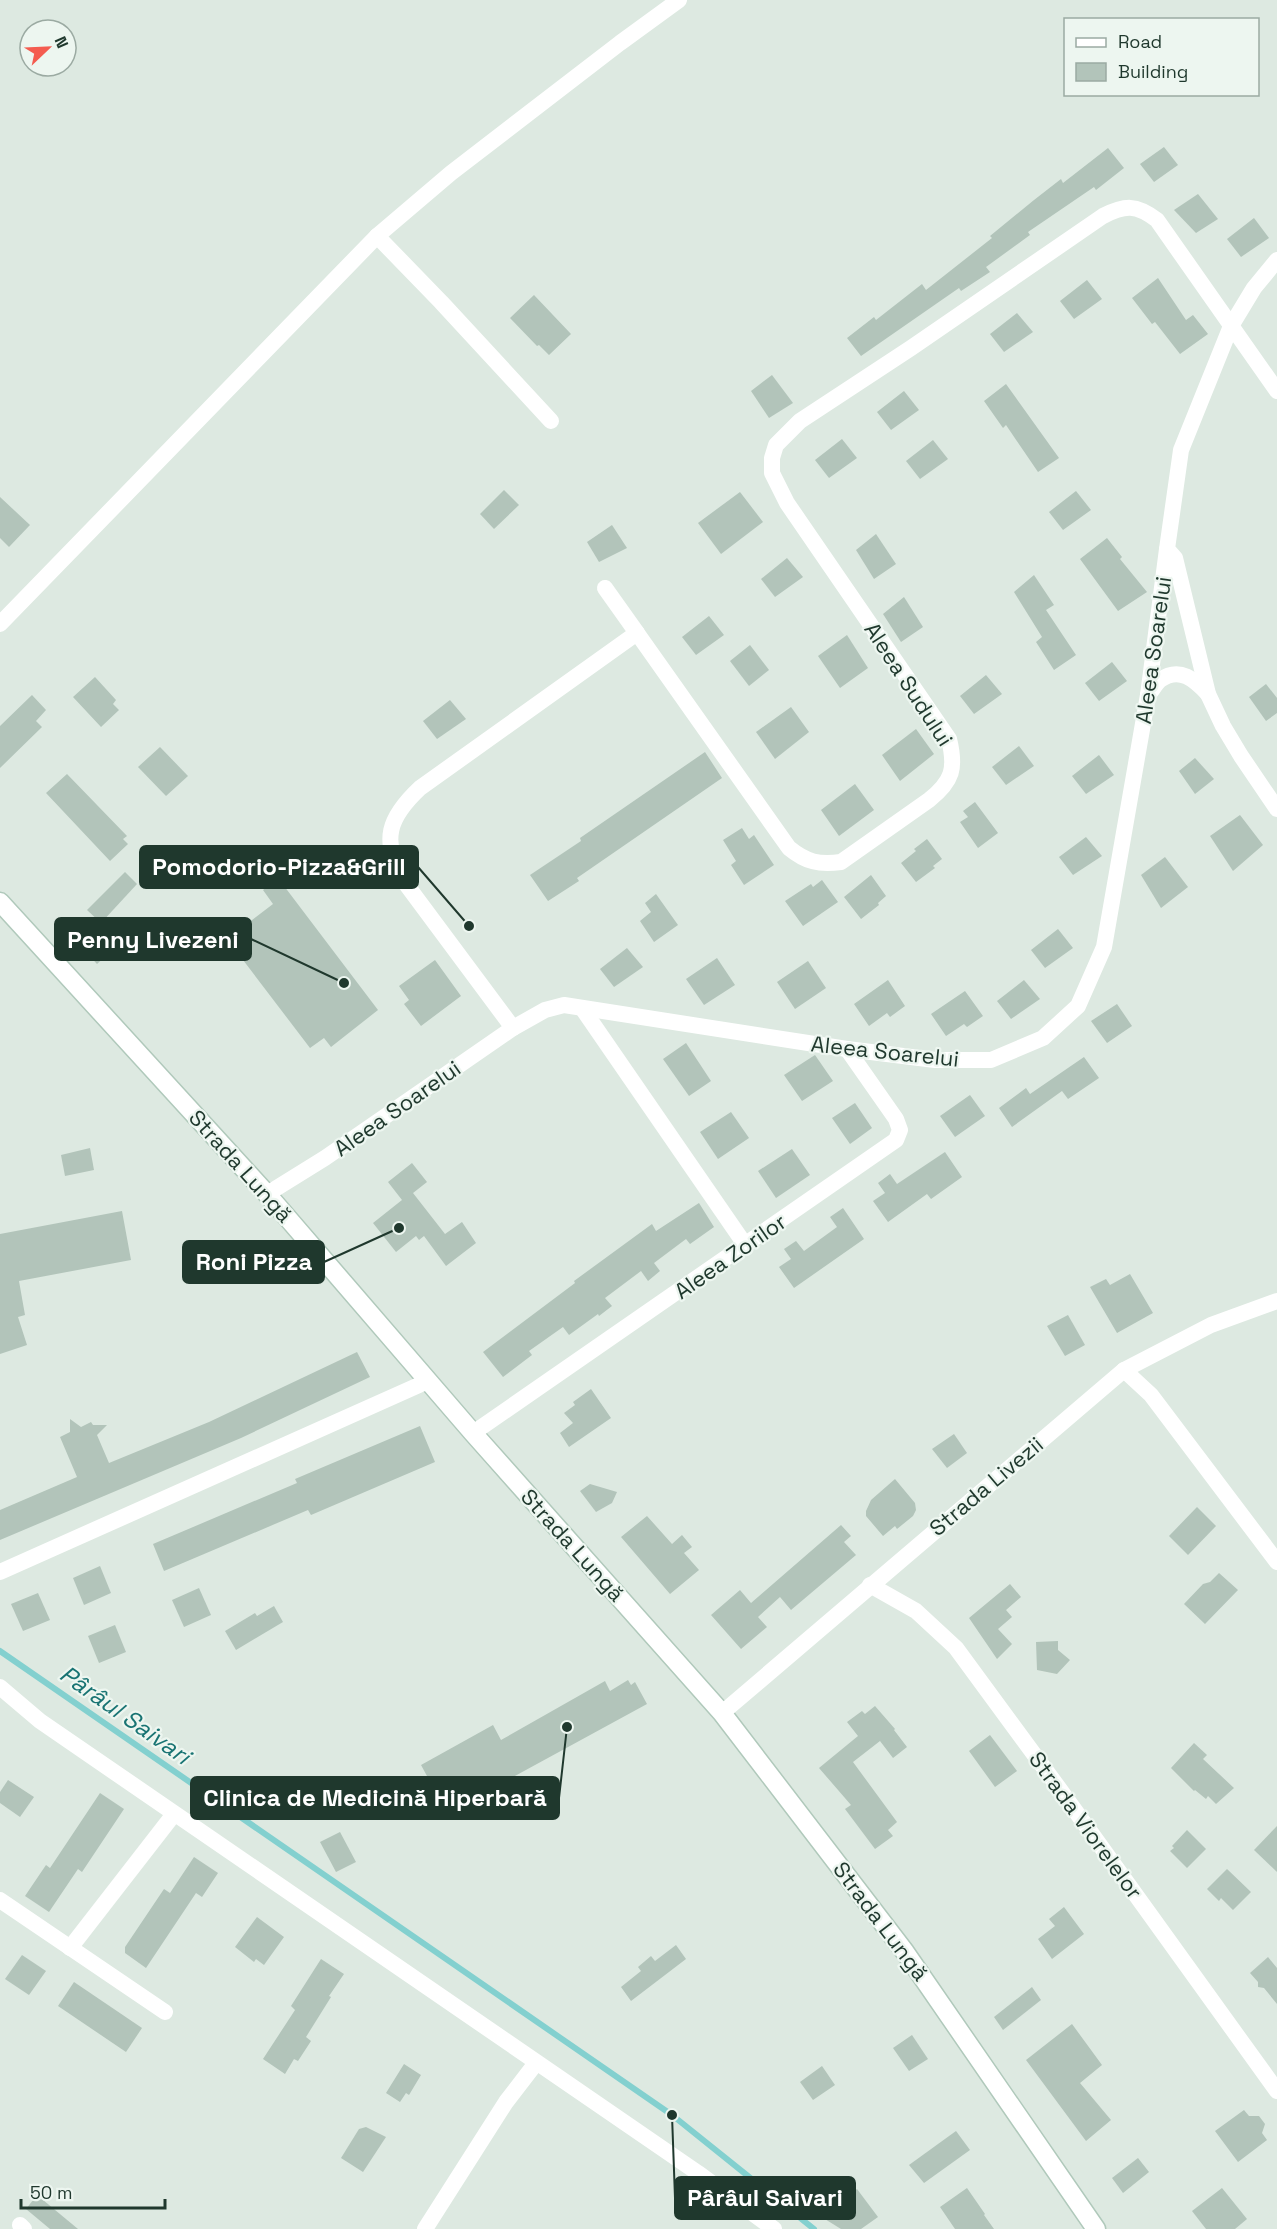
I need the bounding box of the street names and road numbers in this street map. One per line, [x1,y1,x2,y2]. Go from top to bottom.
street label: Aleea Soarelui [1129,575,1177,725]
street label: Aleea Sudului [858,617,960,751]
street label: Aleea Soarelui [810,1029,960,1073]
street label: Aleea Soarelui [328,1054,466,1162]
street label: Strada Lungă [183,1104,299,1228]
street label: Aleea Zorilor [669,1207,791,1305]
street label: Strada Livezii [923,1430,1049,1542]
street label: Strada Lungă [515,1483,631,1607]
street label: Strada Viorelelor [1023,1746,1149,1904]
street label: Strada Lungă [827,1856,935,1986]

